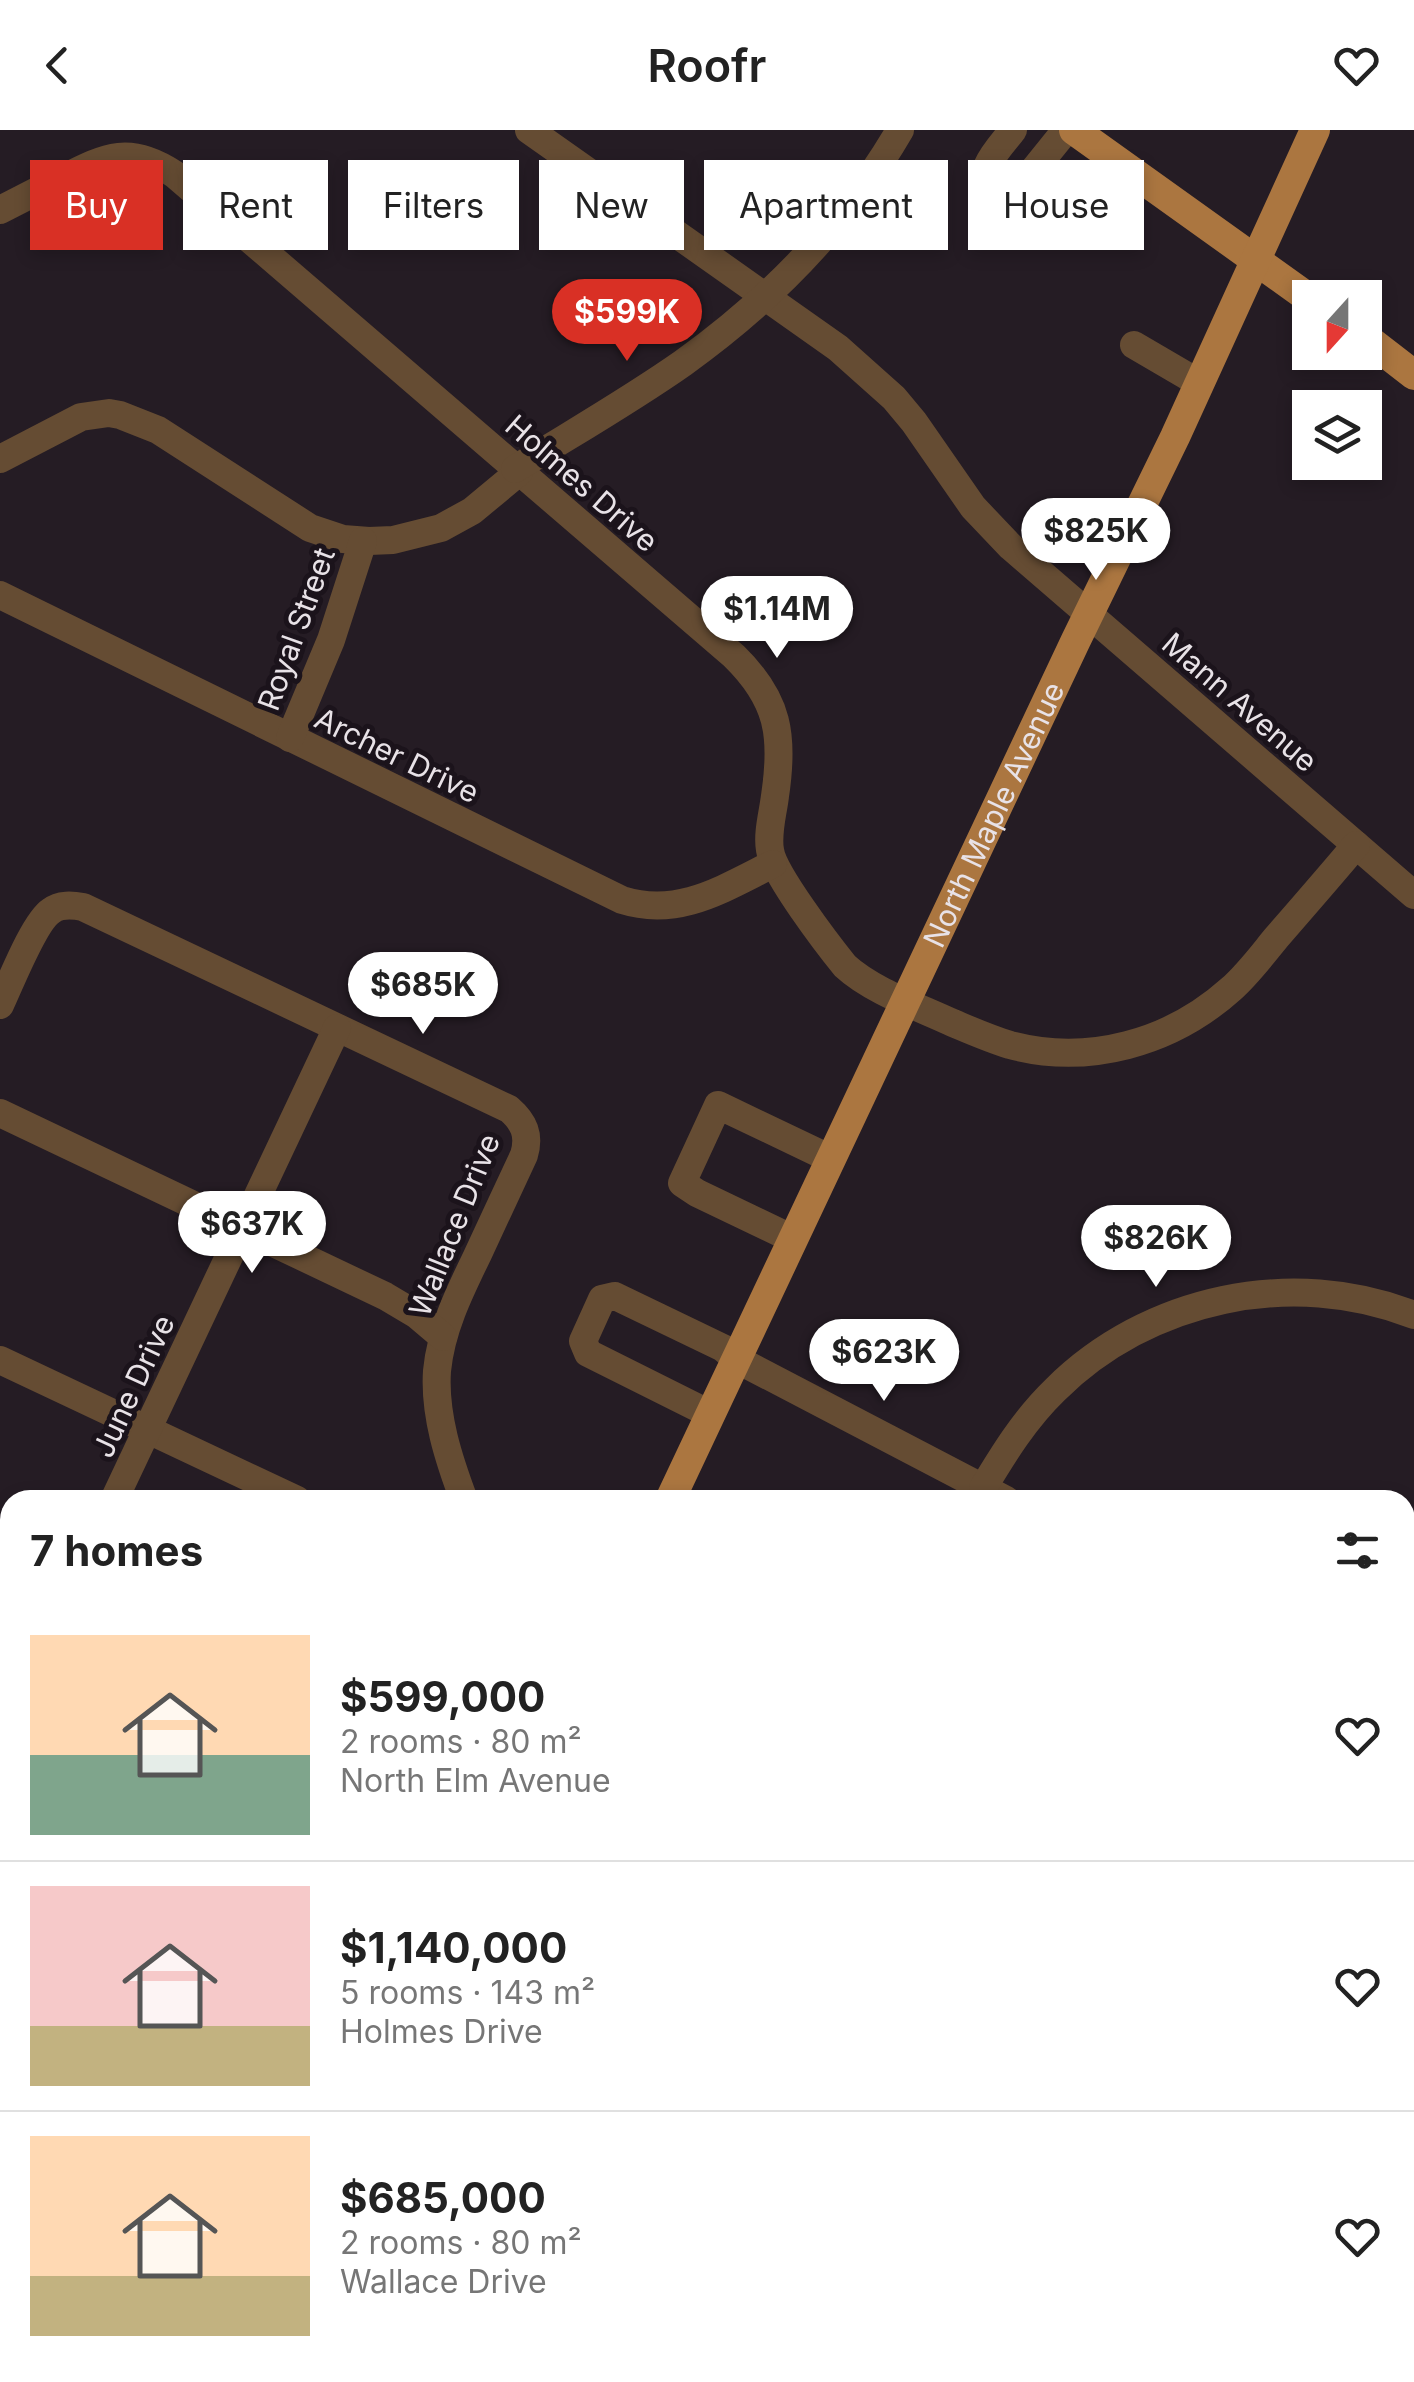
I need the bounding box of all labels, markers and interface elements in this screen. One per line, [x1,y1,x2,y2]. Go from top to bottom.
icon: back [30,38,85,93]
text: Roofr [648,38,766,93]
icon: heart [1329,38,1384,93]
chip: Buy [30,160,163,250]
chip: Rent [183,160,328,250]
chip: Filters [348,160,519,250]
chip: New [539,160,684,250]
chip: Apartment [704,160,948,250]
chip: House [968,160,1144,250]
pin: $599K [557,279,697,364]
north arrow [1292,280,1382,370]
map controls [1292,280,1382,480]
text: $599K [574,292,680,331]
button: layers [1292,390,1382,480]
street label: Holmes Drive [498,407,666,559]
pin: $825K [1026,498,1166,583]
text: $825K [1043,511,1149,550]
street label: Royal Street [250,543,342,715]
pin: $1.14M [696,576,858,661]
text: $1.14M [723,589,831,628]
street label: Mann Avenue [1155,625,1325,779]
street label: North Maple Avenue [916,676,1072,953]
street label: Archer Drive [309,700,485,810]
pin: $685K [353,952,493,1037]
text: $685K [370,965,476,1004]
street label: Wallace Drive [401,1128,507,1322]
pin: $637K [182,1191,322,1276]
text: $637K [200,1204,304,1243]
pin: $826K [1086,1205,1226,1290]
text: $826K [1103,1218,1209,1257]
street label: June Drive [84,1309,182,1463]
pin: $623K [814,1319,954,1404]
text: $623K [831,1332,937,1371]
icon: filters [1330,1523,1385,1578]
text: 7 homes [30,1525,203,1576]
text: $599,000 [340,1671,545,1722]
icon: home [110,1675,230,1795]
icon: heart [1330,1708,1385,1763]
text: 2 rooms · 80 m² [340,1722,582,1761]
text: North Elm Avenue [340,1761,611,1800]
text: $1,140,000 [340,1922,567,1973]
icon: home [110,1926,230,2046]
icon: heart [1330,1959,1385,2014]
text: 5 rooms · 143 m² [340,1973,595,2012]
text: Holmes Drive [340,2012,543,2051]
text: $685,000 [340,2172,546,2223]
icon: home [110,2176,230,2296]
icon: heart [1330,2209,1385,2264]
text: 2 rooms · 80 m² [340,2223,582,2262]
text: Wallace Drive [340,2262,547,2301]

